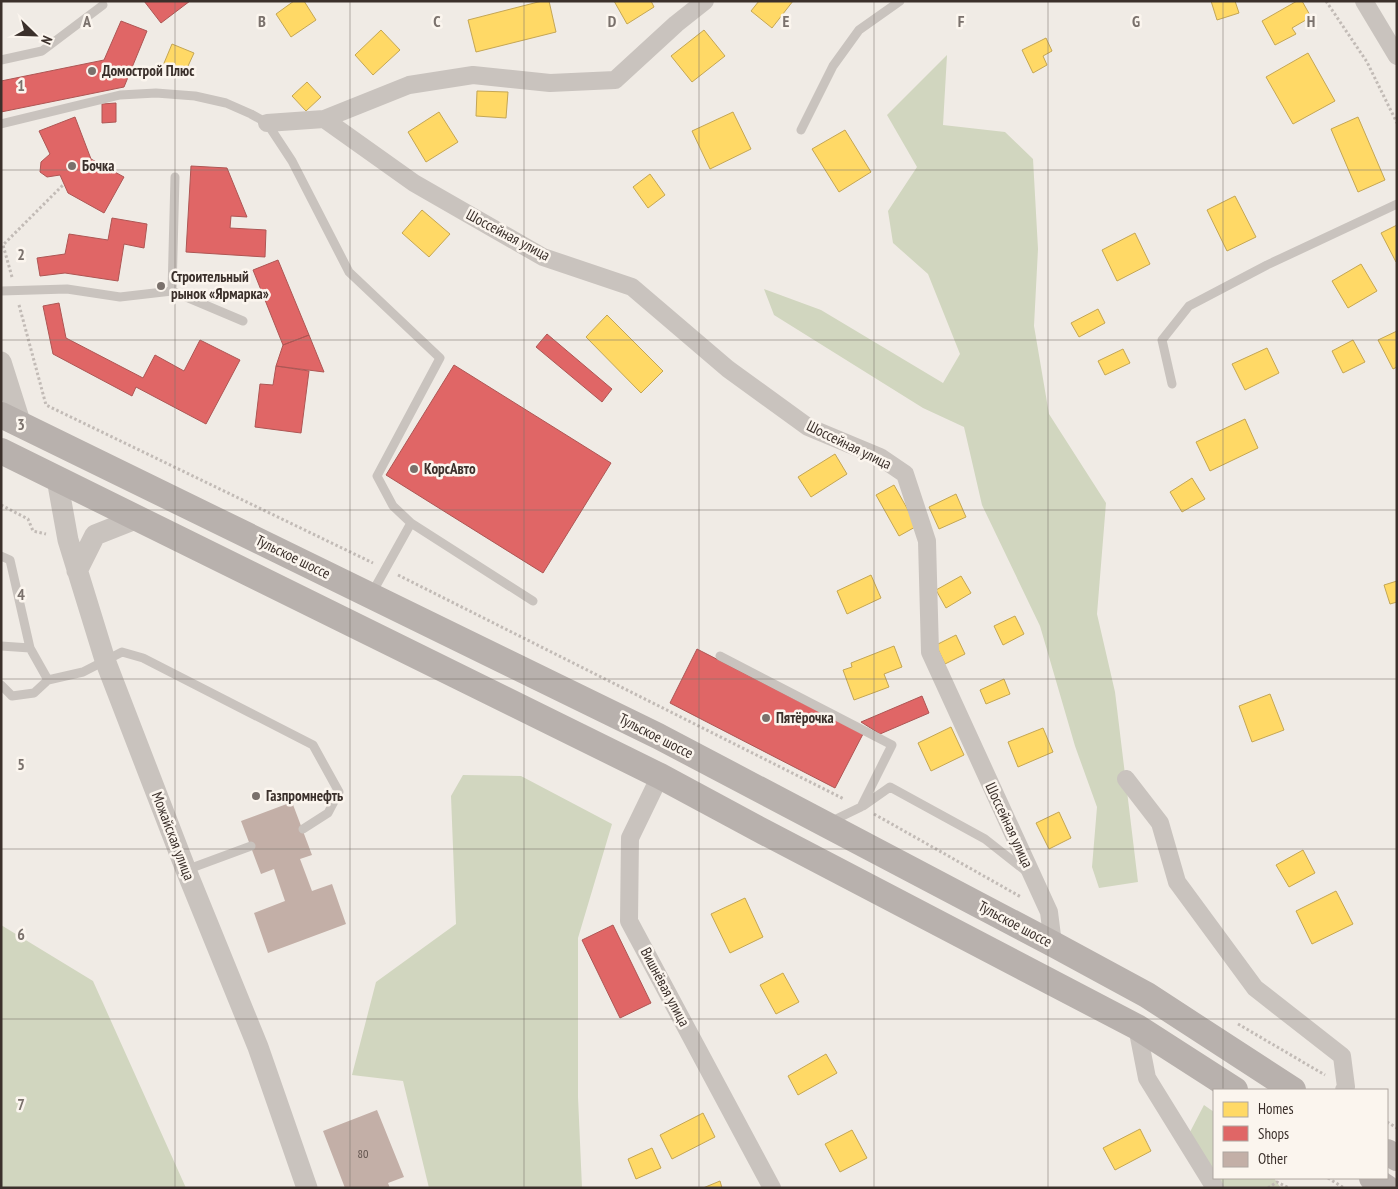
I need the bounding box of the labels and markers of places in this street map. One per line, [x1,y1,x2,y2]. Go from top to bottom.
place label: Домострой Плюс [102,61,195,80]
marker: Домострой Плюс [86,65,98,77]
place label: Бочка [82,156,114,175]
marker: Бочка [66,160,78,172]
place label: Строительный рынок «Ярмарка» [171,267,269,303]
marker: Строительный рынок «Ярмарка» [155,280,167,292]
place label: КорсАвто [424,459,476,478]
marker: КорсАвто [408,463,420,475]
place label: Пятёрочка [776,708,834,727]
marker: Пятёрочка [760,712,772,724]
place label: Газпромнефть [266,786,343,805]
marker: Газпромнефть [250,790,262,802]

